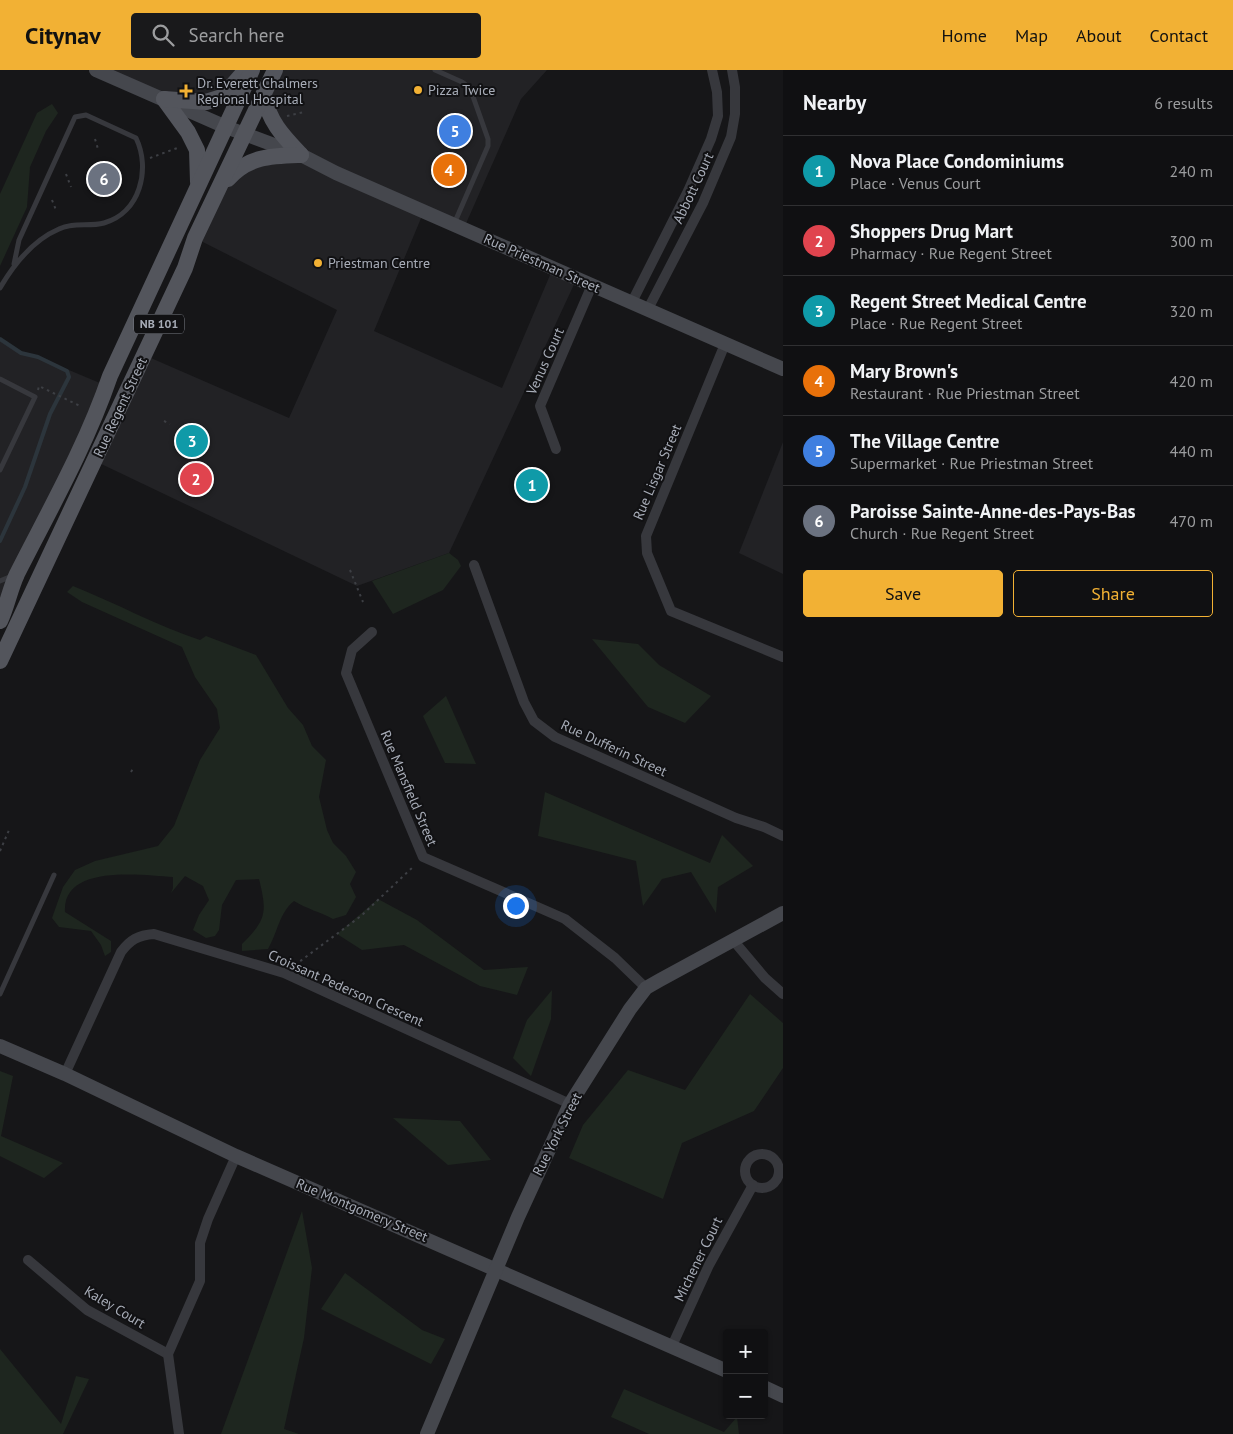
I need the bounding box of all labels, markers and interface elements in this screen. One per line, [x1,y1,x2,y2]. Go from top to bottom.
search box [131,13,481,58]
text: Citynav [25,20,101,51]
icon: search [149,21,177,49]
text: Search here [189,23,284,47]
text: Home [941,24,987,47]
text: Map [1015,24,1048,47]
text: About [1076,24,1122,47]
text: Contact [1150,24,1208,47]
place label: Dr. Everett Chalmers Regional Hospital [197,74,318,108]
place label: Pizza Twice [428,81,495,99]
marker: Dr. Everett Chalmers Regional Hospital [179,84,193,98]
marker: Pizza Twice [412,84,424,96]
text: Nearby [803,89,866,116]
text: 6 results [1154,93,1213,113]
pin: 5 [439,112,471,150]
street label: Abbott Court [669,149,717,226]
text: Nova Place Condominiums [850,149,1064,173]
pin: 4 [433,151,465,189]
pin: 6 [88,160,120,198]
text: 1 [814,161,824,181]
text: 240 m [1170,161,1213,181]
text: Place · Venus Court [850,173,981,193]
text: Shoppers Drug Mart [850,219,1013,243]
street label: Rue Priestman Street [481,229,603,297]
text: 2 [814,231,824,251]
text: 300 m [1170,231,1213,251]
text: Pharmacy · Rue Regent Street [850,243,1052,263]
place label: Priestman Centre [328,254,430,272]
marker: Priestman Centre [312,257,324,269]
text: Regent Street Medical Centre [850,289,1087,313]
text: 3 [814,301,824,321]
text: 320 m [1170,301,1213,321]
text: Place · Rue Regent Street [850,313,1022,333]
road number: NB 101 [134,314,184,334]
street label: Venus Court [522,324,568,398]
street label: Rue Regent Street [89,354,151,460]
text: Mary Brown's [850,359,958,383]
text: 4 [814,371,824,391]
text: 420 m [1170,371,1213,391]
text: Restaurant · Rue Priestman Street [850,383,1080,403]
street label: Rue Lisgar Street [629,421,685,523]
pin: 3 [176,422,208,460]
text: The Village Centre [850,429,999,453]
text: 5 [814,441,824,461]
text: 440 m [1170,441,1213,461]
text: Supermarket · Rue Priestman Street [850,453,1093,473]
pin: 2 [180,460,212,498]
pin: 1 [516,466,548,504]
text: Paroisse Sainte-Anne-des-Pays-Bas [850,499,1136,523]
text: 6 [814,511,824,531]
text: 470 m [1170,511,1213,531]
text: Church · Rue Regent Street [850,523,1034,543]
button: Save [803,570,1003,617]
button: Share [1013,570,1213,617]
street label: Rue Dufferin Street [558,716,670,781]
street label: Rue Mansfield Street [376,727,442,849]
your location [503,893,529,919]
street label: Croissant Pederson Crescent [265,946,427,1031]
street label: Rue York Street [528,1089,586,1179]
street label: Rue Montgomery Street [293,1174,431,1246]
street label: Michener Court [670,1214,726,1304]
street label: Kaley Court [81,1282,149,1332]
map controls [723,1329,768,1419]
button: + [723,1329,768,1374]
button: − [723,1374,768,1419]

